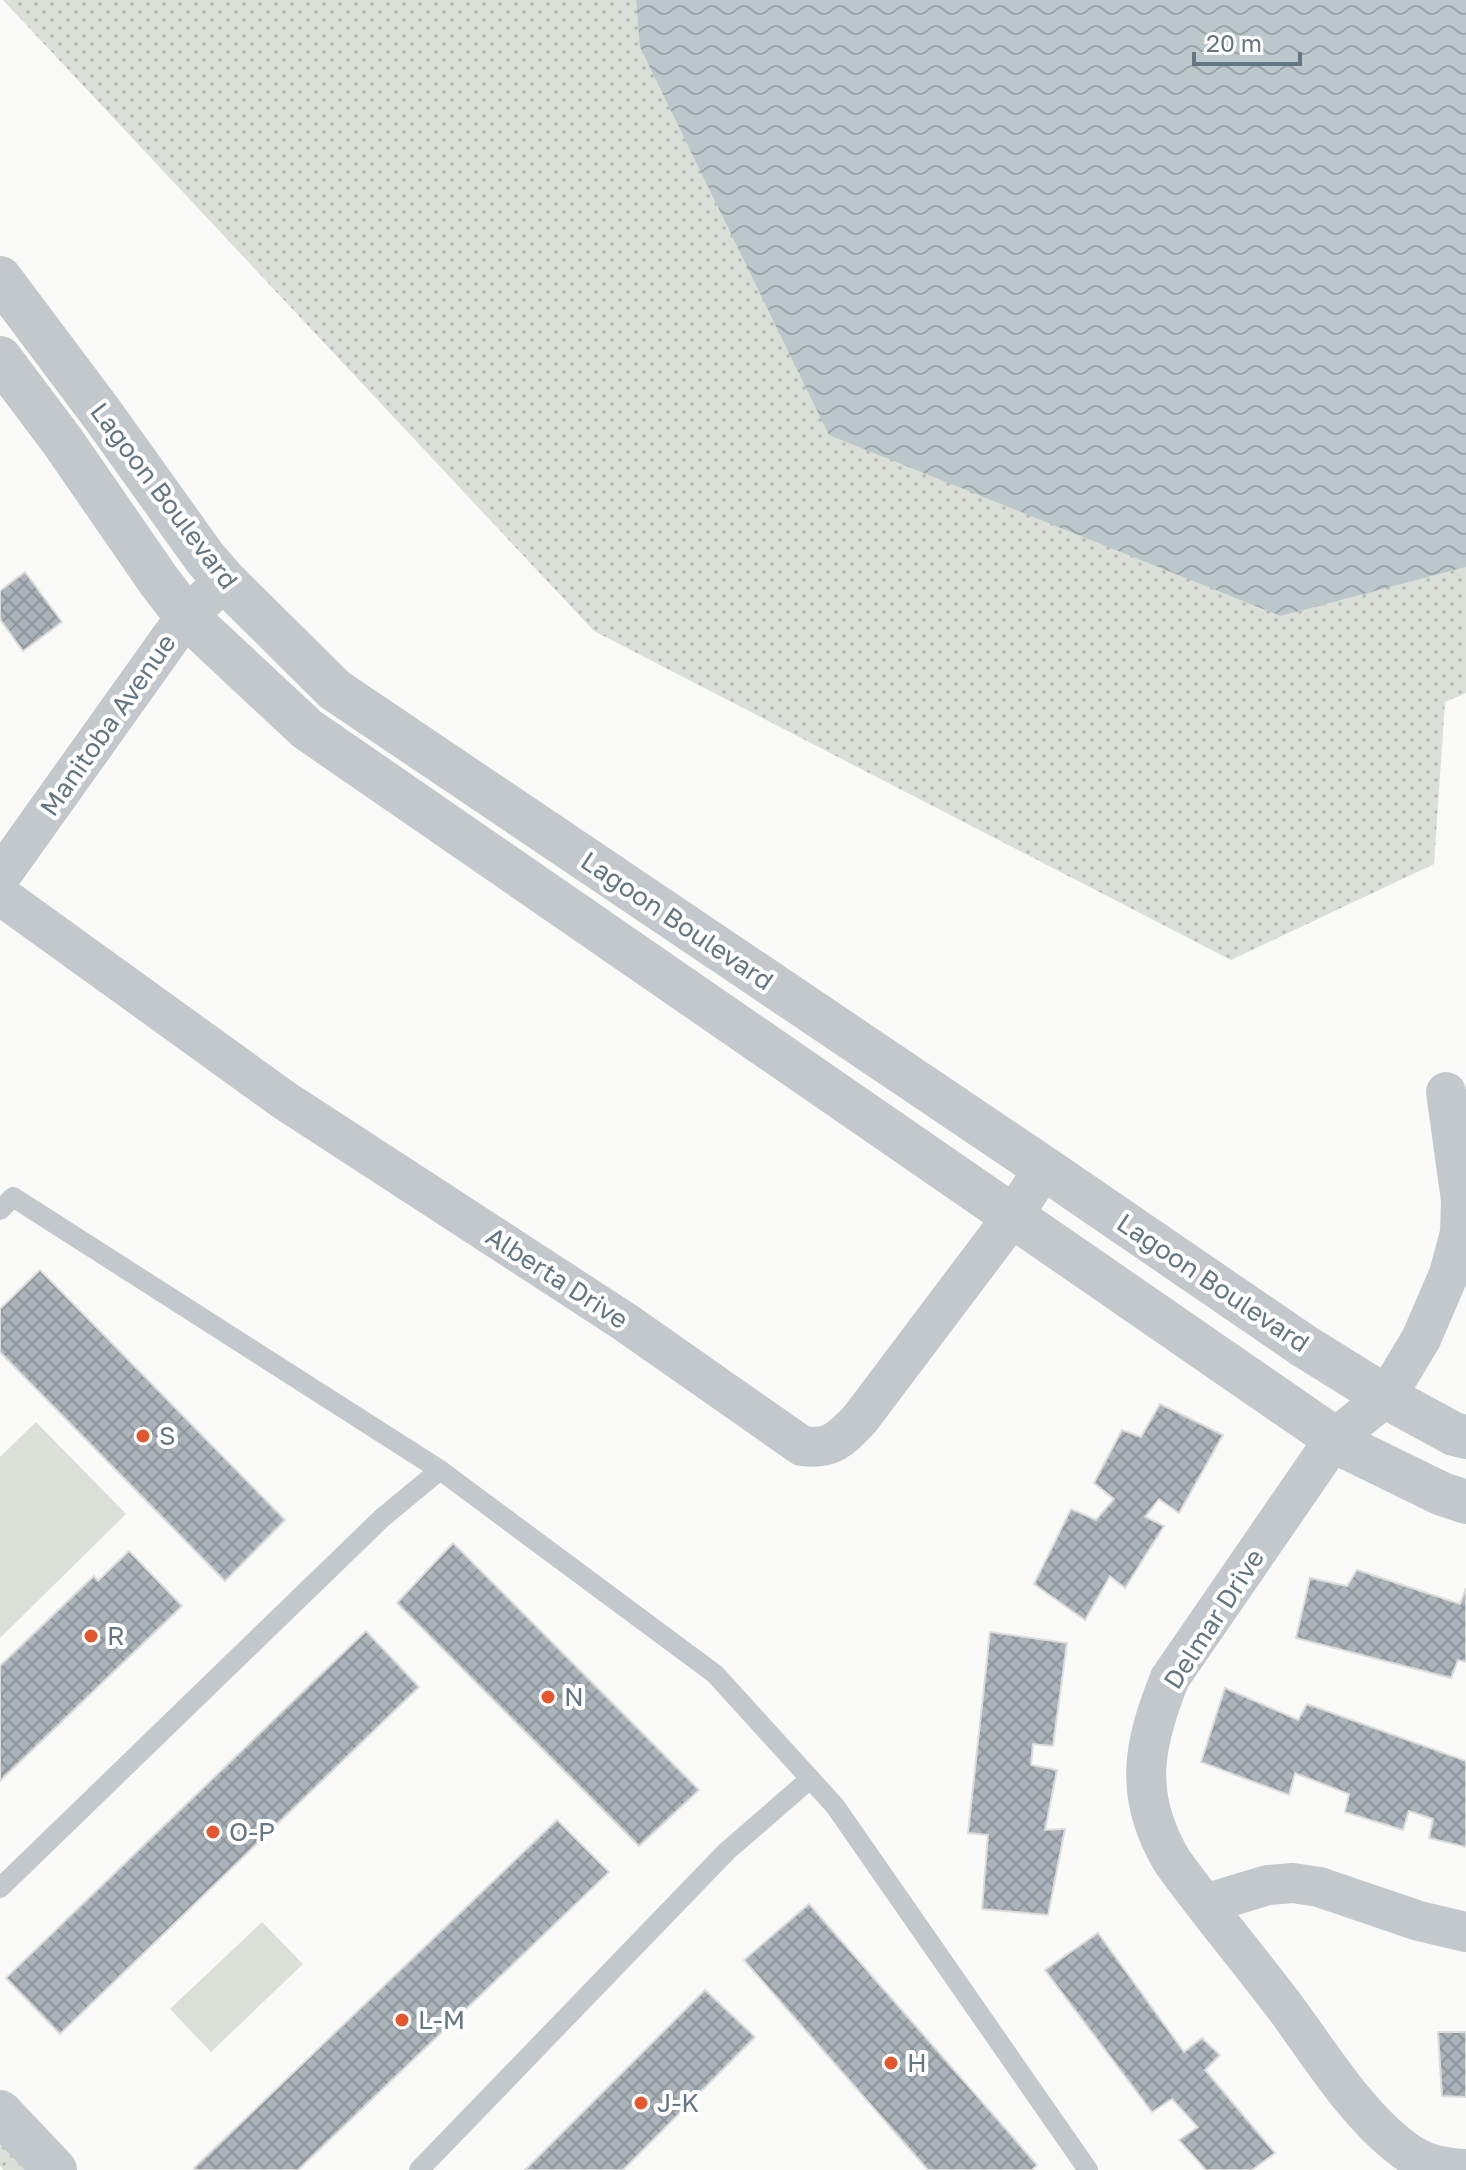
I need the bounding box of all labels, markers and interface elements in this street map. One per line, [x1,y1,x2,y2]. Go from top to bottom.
scale bar [1194,16,1300,66]
text: 20 m [1206,28,1262,57]
street label: Lagoon Boulevard [84,396,245,595]
street label: Manitoba Avenue [33,628,182,822]
street label: Lagoon Boulevard [575,845,779,996]
street label: Lagoon Boulevard [1111,1207,1315,1358]
street label: Alberta Drive [480,1220,634,1335]
place label: S [159,1420,176,1451]
marker: S [134,1427,152,1445]
street label: Delmar Drive [1157,1543,1270,1694]
place label: R [107,1620,125,1651]
marker: R [82,1627,100,1645]
place label: N [564,1681,584,1712]
marker: N [539,1688,557,1706]
place label: O-P [229,1816,275,1847]
marker: O-P [204,1823,222,1841]
place label: L-M [418,2004,465,2035]
marker: L-M [393,2011,411,2029]
place label: H [907,2047,927,2078]
marker: H [882,2054,900,2072]
place label: J-K [657,2087,699,2118]
marker: J-K [632,2094,650,2112]

